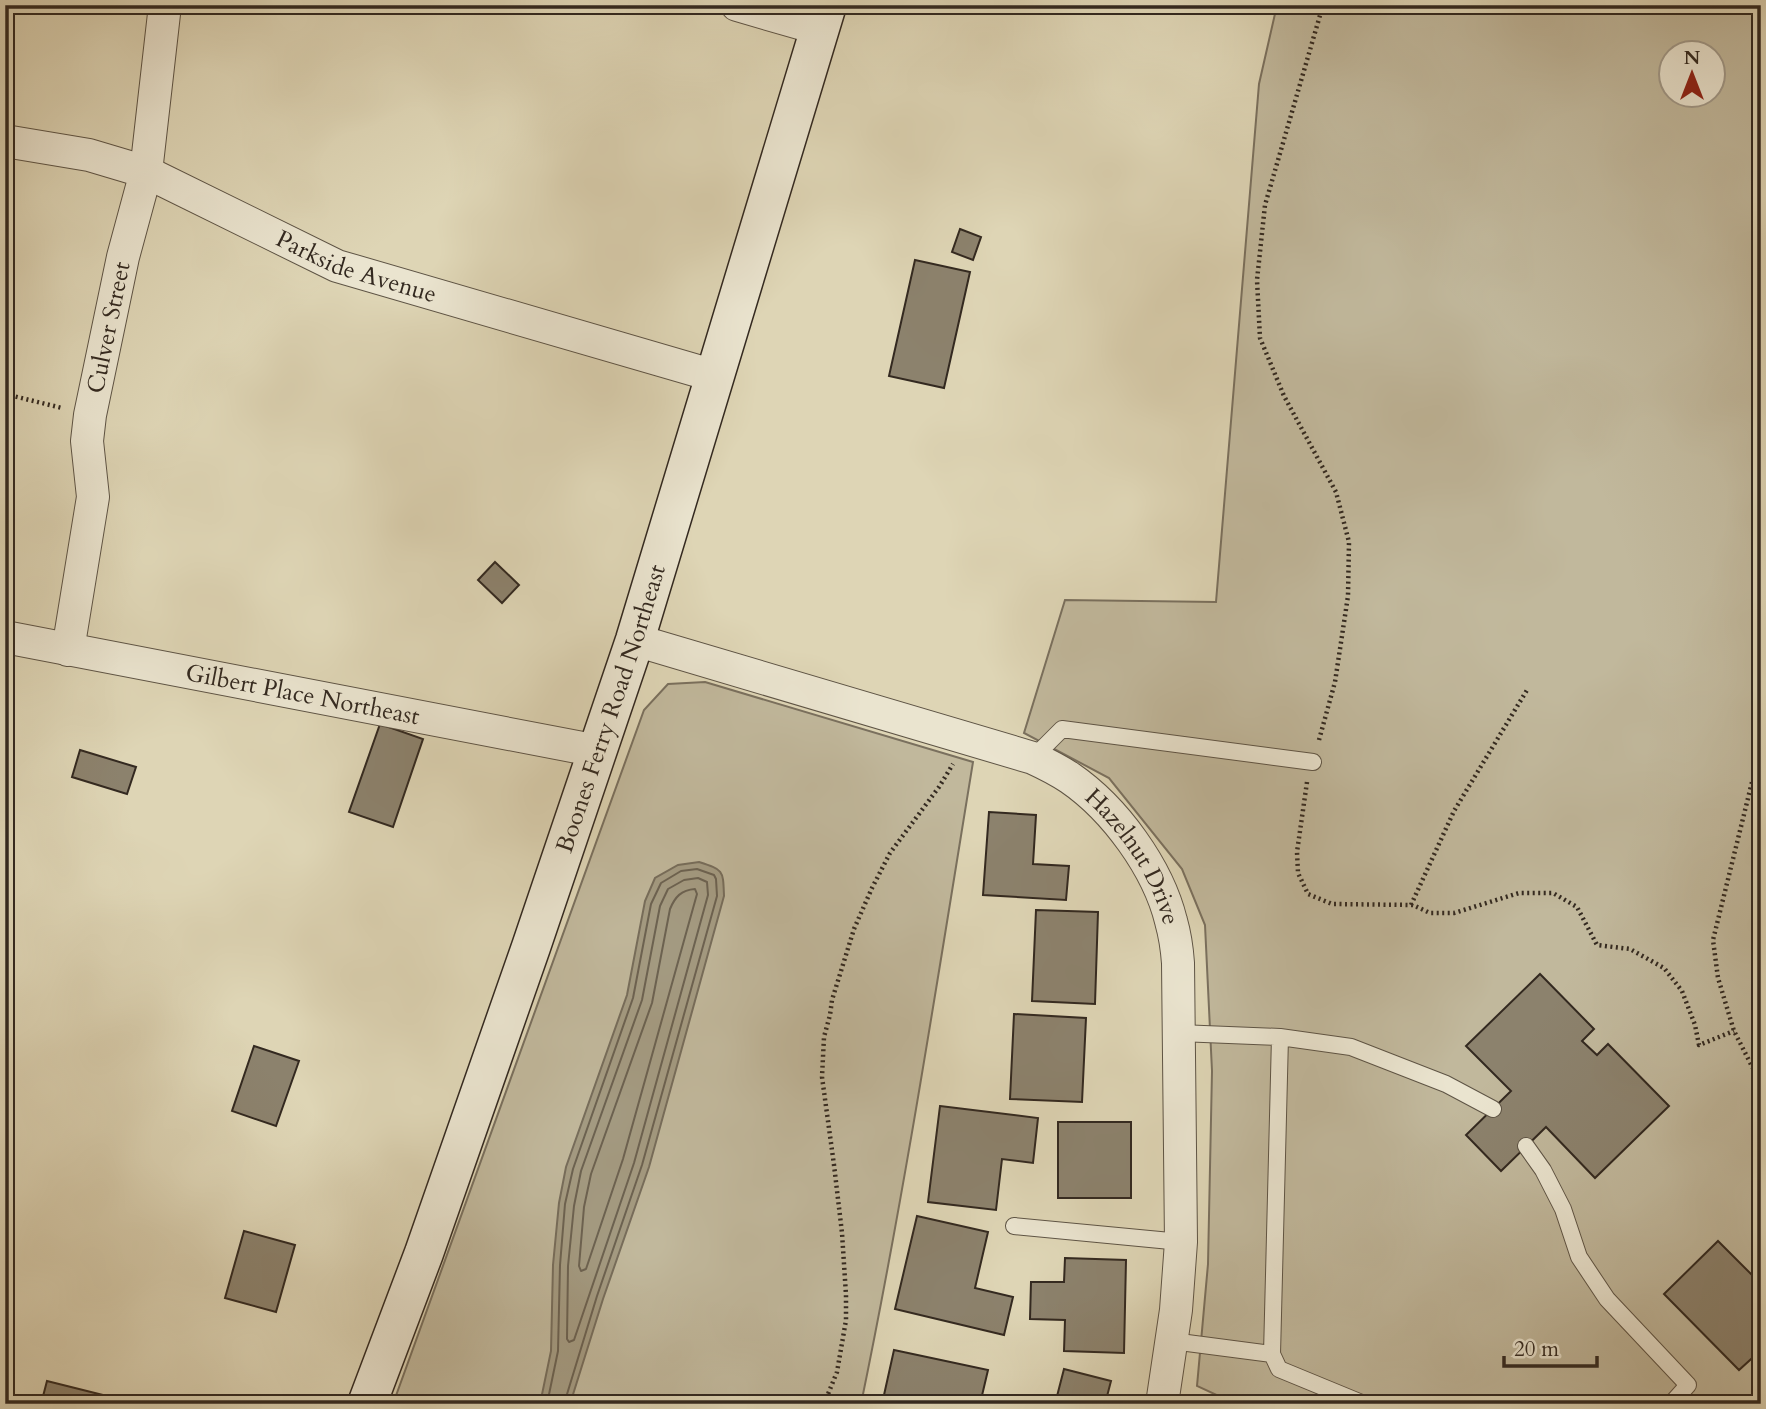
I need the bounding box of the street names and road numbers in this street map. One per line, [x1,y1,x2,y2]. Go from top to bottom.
street label: Parkside Avenue [270,223,440,311]
street label: Culver Street [79,258,139,396]
street label: Boones Ferry Road Northeast [548,560,674,857]
street label: Gilbert Place Northeast [183,656,423,733]
street label: Hazelnut Drive [1077,781,1187,928]

